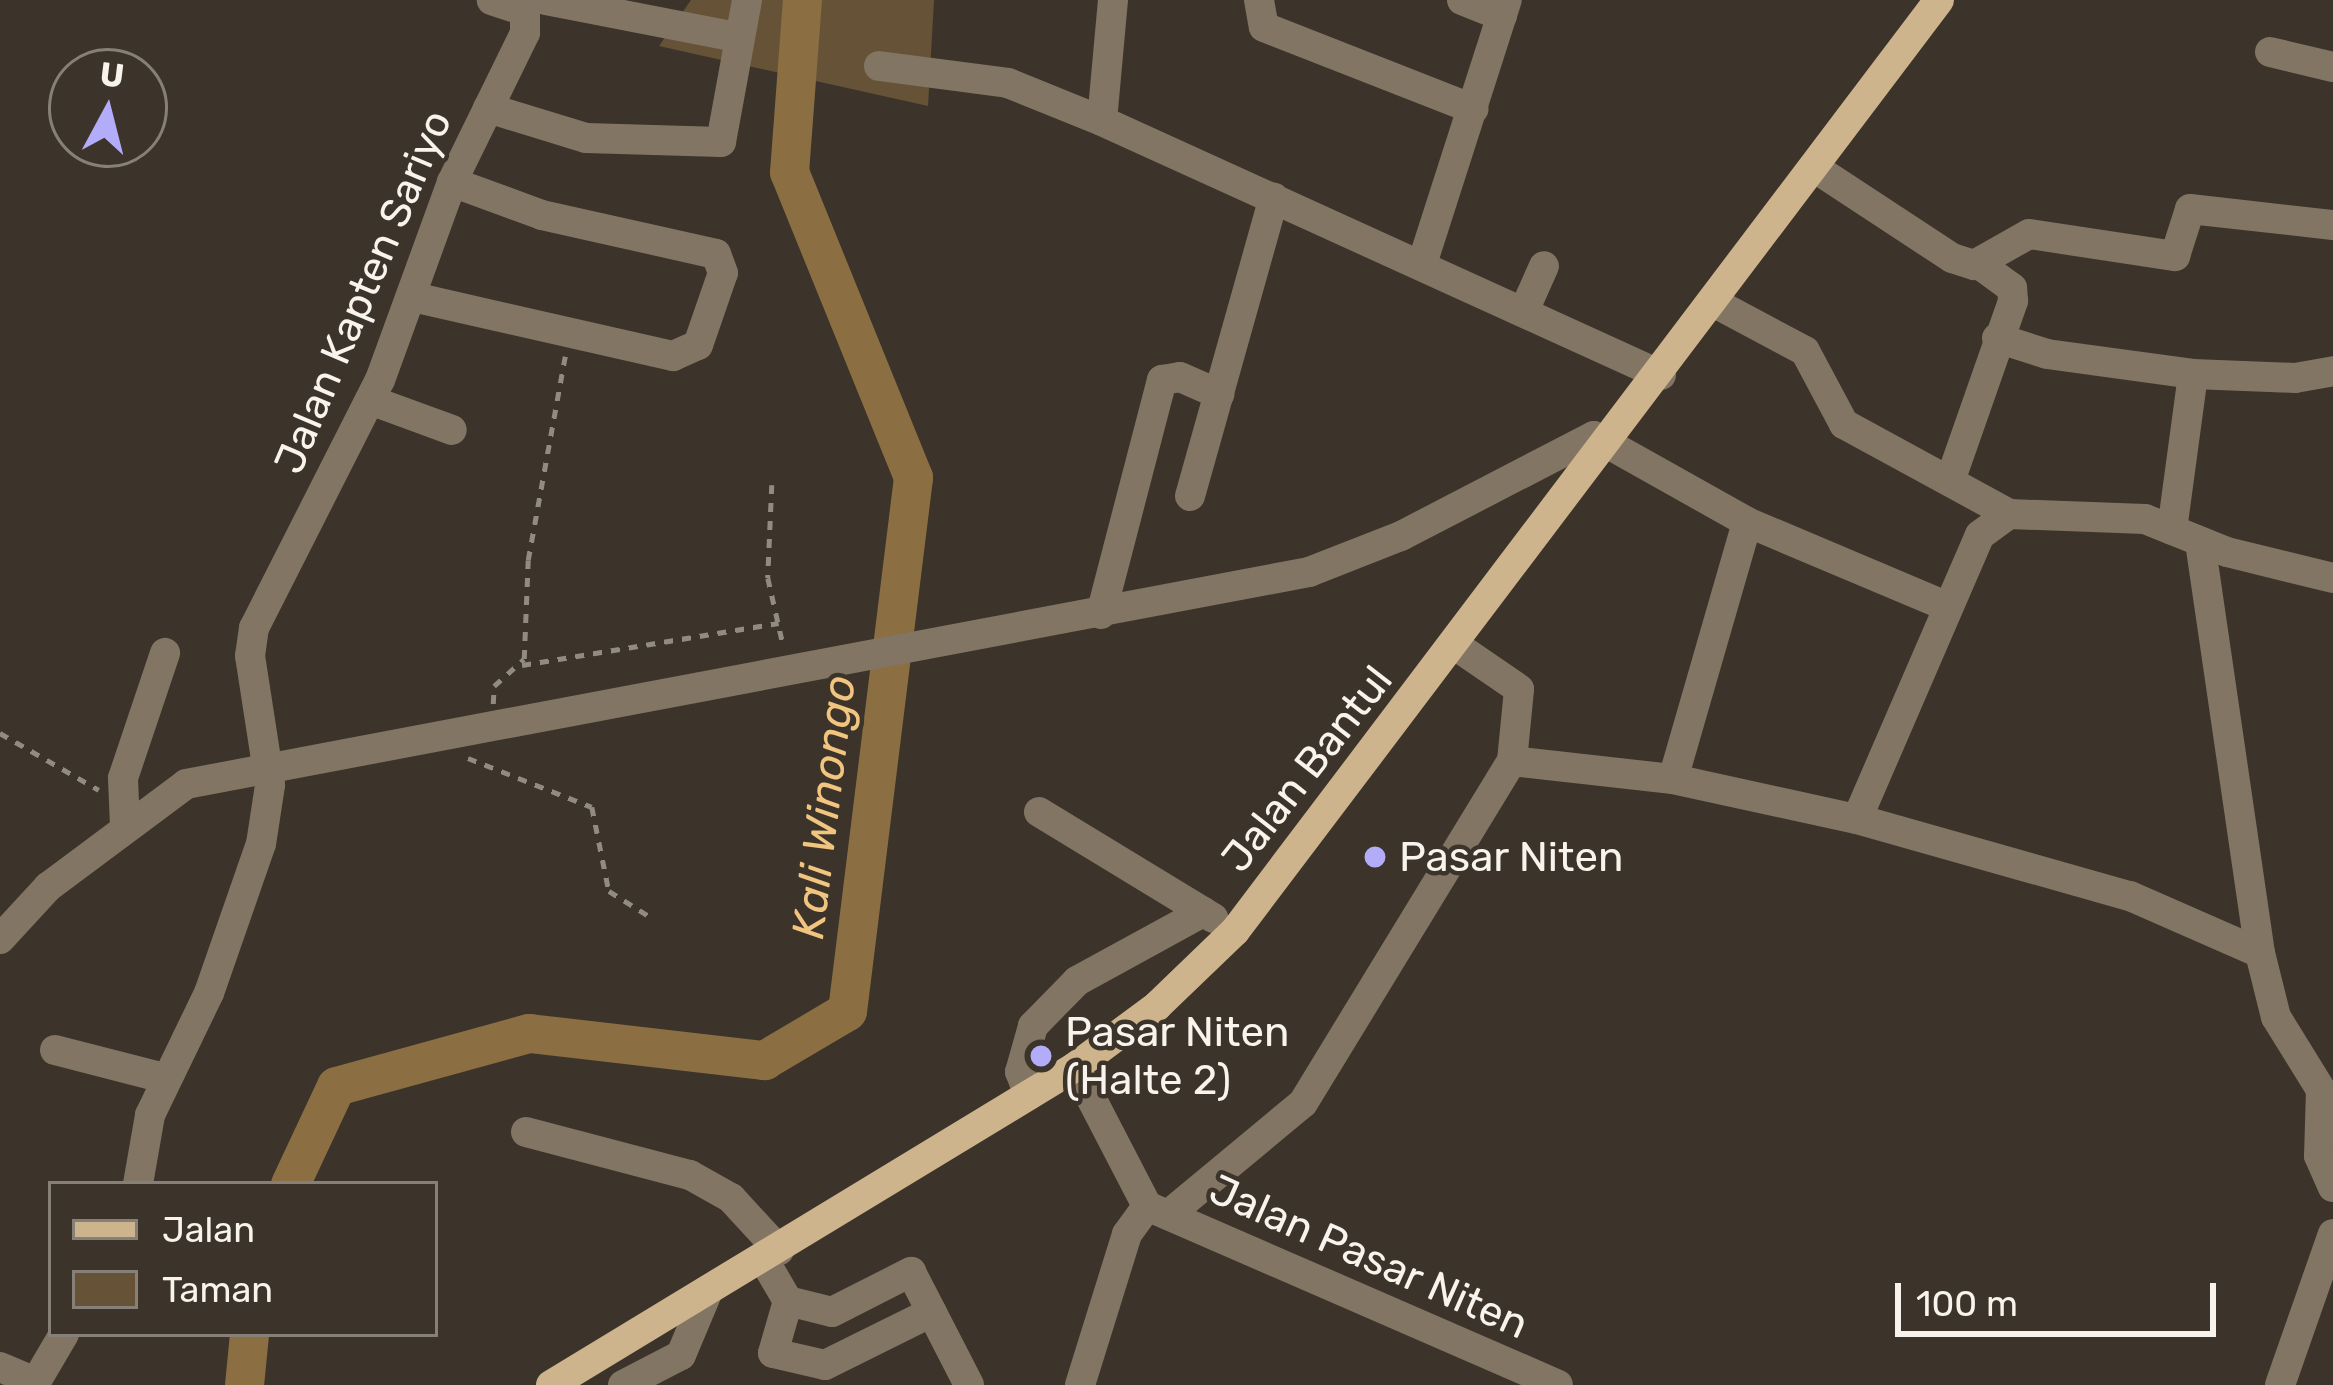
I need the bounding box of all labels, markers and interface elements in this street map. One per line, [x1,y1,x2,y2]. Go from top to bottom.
north arrow [48,48,168,168]
text: U [98,54,126,96]
street label: Jalan Kapten Sariyo [264,103,462,481]
street label: Jalan Bantul [1211,656,1403,882]
water label: Kali Winongo [781,672,867,942]
place label: Pasar Niten [1399,832,1624,882]
marker: Pasar Niten [1362,844,1388,870]
place label: Pasar Niten (Halte 2) [1065,1007,1290,1106]
marker: Pasar Niten (Halte 2) [1028,1043,1054,1069]
street label: Jalan Pasar Niten [1202,1164,1536,1350]
legend [48,1181,438,1337]
text: Jalan [162,1208,255,1251]
scale bar [1901,1259,2222,1333]
text: Taman [162,1268,273,1311]
text: 100 m [1916,1282,2018,1325]

